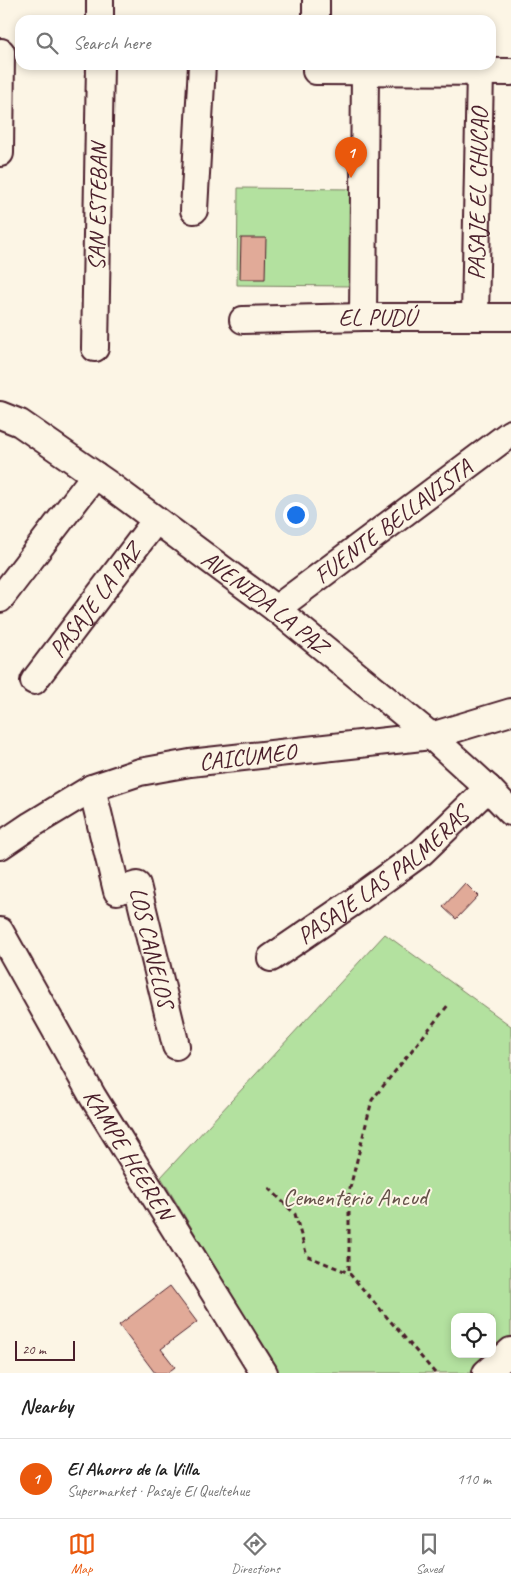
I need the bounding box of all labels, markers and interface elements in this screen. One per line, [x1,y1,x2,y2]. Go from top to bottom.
search box [15,15,496,70]
icon: search [33,29,61,57]
text: Search here [73,31,150,55]
street label: PASAJE EL CHUCAO [461,104,494,280]
pin: 1 [335,137,367,178]
street label: SAN ESTEBAN [81,140,114,271]
street label: EL PUDÚ [338,302,420,333]
street label: FUENTE BELLAVISTA [308,452,479,590]
your location [283,502,309,528]
street label: PASAJE LA PAZ [42,535,150,664]
street label: AVENIDA LA PAZ [195,544,337,663]
street label: CAICUMEO [197,736,300,777]
street label: PASAJE LAS PALMERAS [291,797,478,951]
street label: LOS CANELOS [123,884,182,1014]
street label: KAMPE HEEREN [77,1084,182,1228]
park label: Cementerio Ancud [283,1182,431,1212]
map controls [451,1313,496,1358]
button: locate [451,1313,496,1358]
scale bar [15,1338,75,1361]
text: 20 m [22,1341,46,1358]
text: Nearby [20,1393,73,1419]
text: El Ahorro de la Villa [67,1457,198,1481]
text: 1 [32,1469,40,1489]
text: 110 m [457,1469,491,1489]
text: Supermarket · Pasaje El Queltehue [67,1481,250,1501]
tab: Map [68,1530,96,1577]
tab: Directions [231,1530,280,1577]
tab: Saved [415,1530,443,1577]

